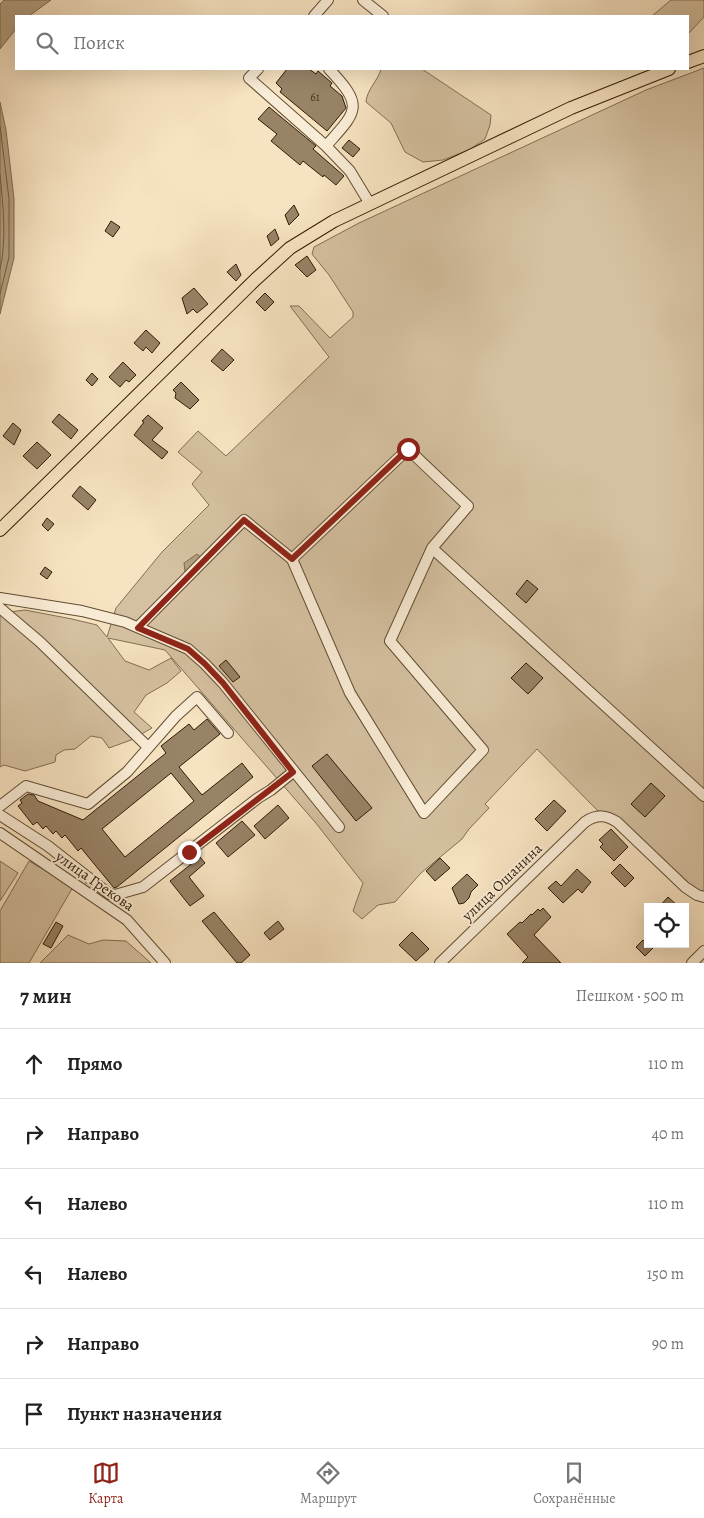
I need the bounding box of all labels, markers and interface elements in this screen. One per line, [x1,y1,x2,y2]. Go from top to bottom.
search box [15,15,689,70]
icon: search [33,29,61,57]
text: Поиск [73,30,125,56]
house number: 61 [310,89,320,105]
route start [397,438,420,461]
street label: улица Ошанина [457,839,546,926]
route end [178,841,201,864]
street label: улица Грекова [51,846,138,916]
map controls [644,903,689,948]
button: locate [644,903,689,948]
text: 7 мин [20,982,72,1010]
text: Пешком · 500 m [576,985,684,1007]
icon: ahead [20,1050,48,1078]
text: Прямо [67,1051,122,1077]
text: 110 m [648,1053,684,1075]
icon: right [20,1120,48,1148]
text: Направо [67,1121,139,1147]
text: 40 m [652,1123,684,1145]
icon: left [20,1190,48,1218]
text: Налево [67,1191,127,1217]
text: 110 m [648,1193,684,1215]
icon: left [20,1260,48,1288]
text: Налево [67,1261,127,1287]
text: 150 m [647,1263,684,1285]
icon: right [20,1330,48,1358]
text: Направо [67,1331,139,1357]
text: 90 m [652,1333,684,1355]
icon: arrive [20,1400,48,1428]
text: Пункт назначения [67,1401,222,1427]
tab: Карта [88,1459,124,1508]
tab: Маршрут [300,1459,357,1508]
tab: Сохранённые [533,1459,616,1508]

